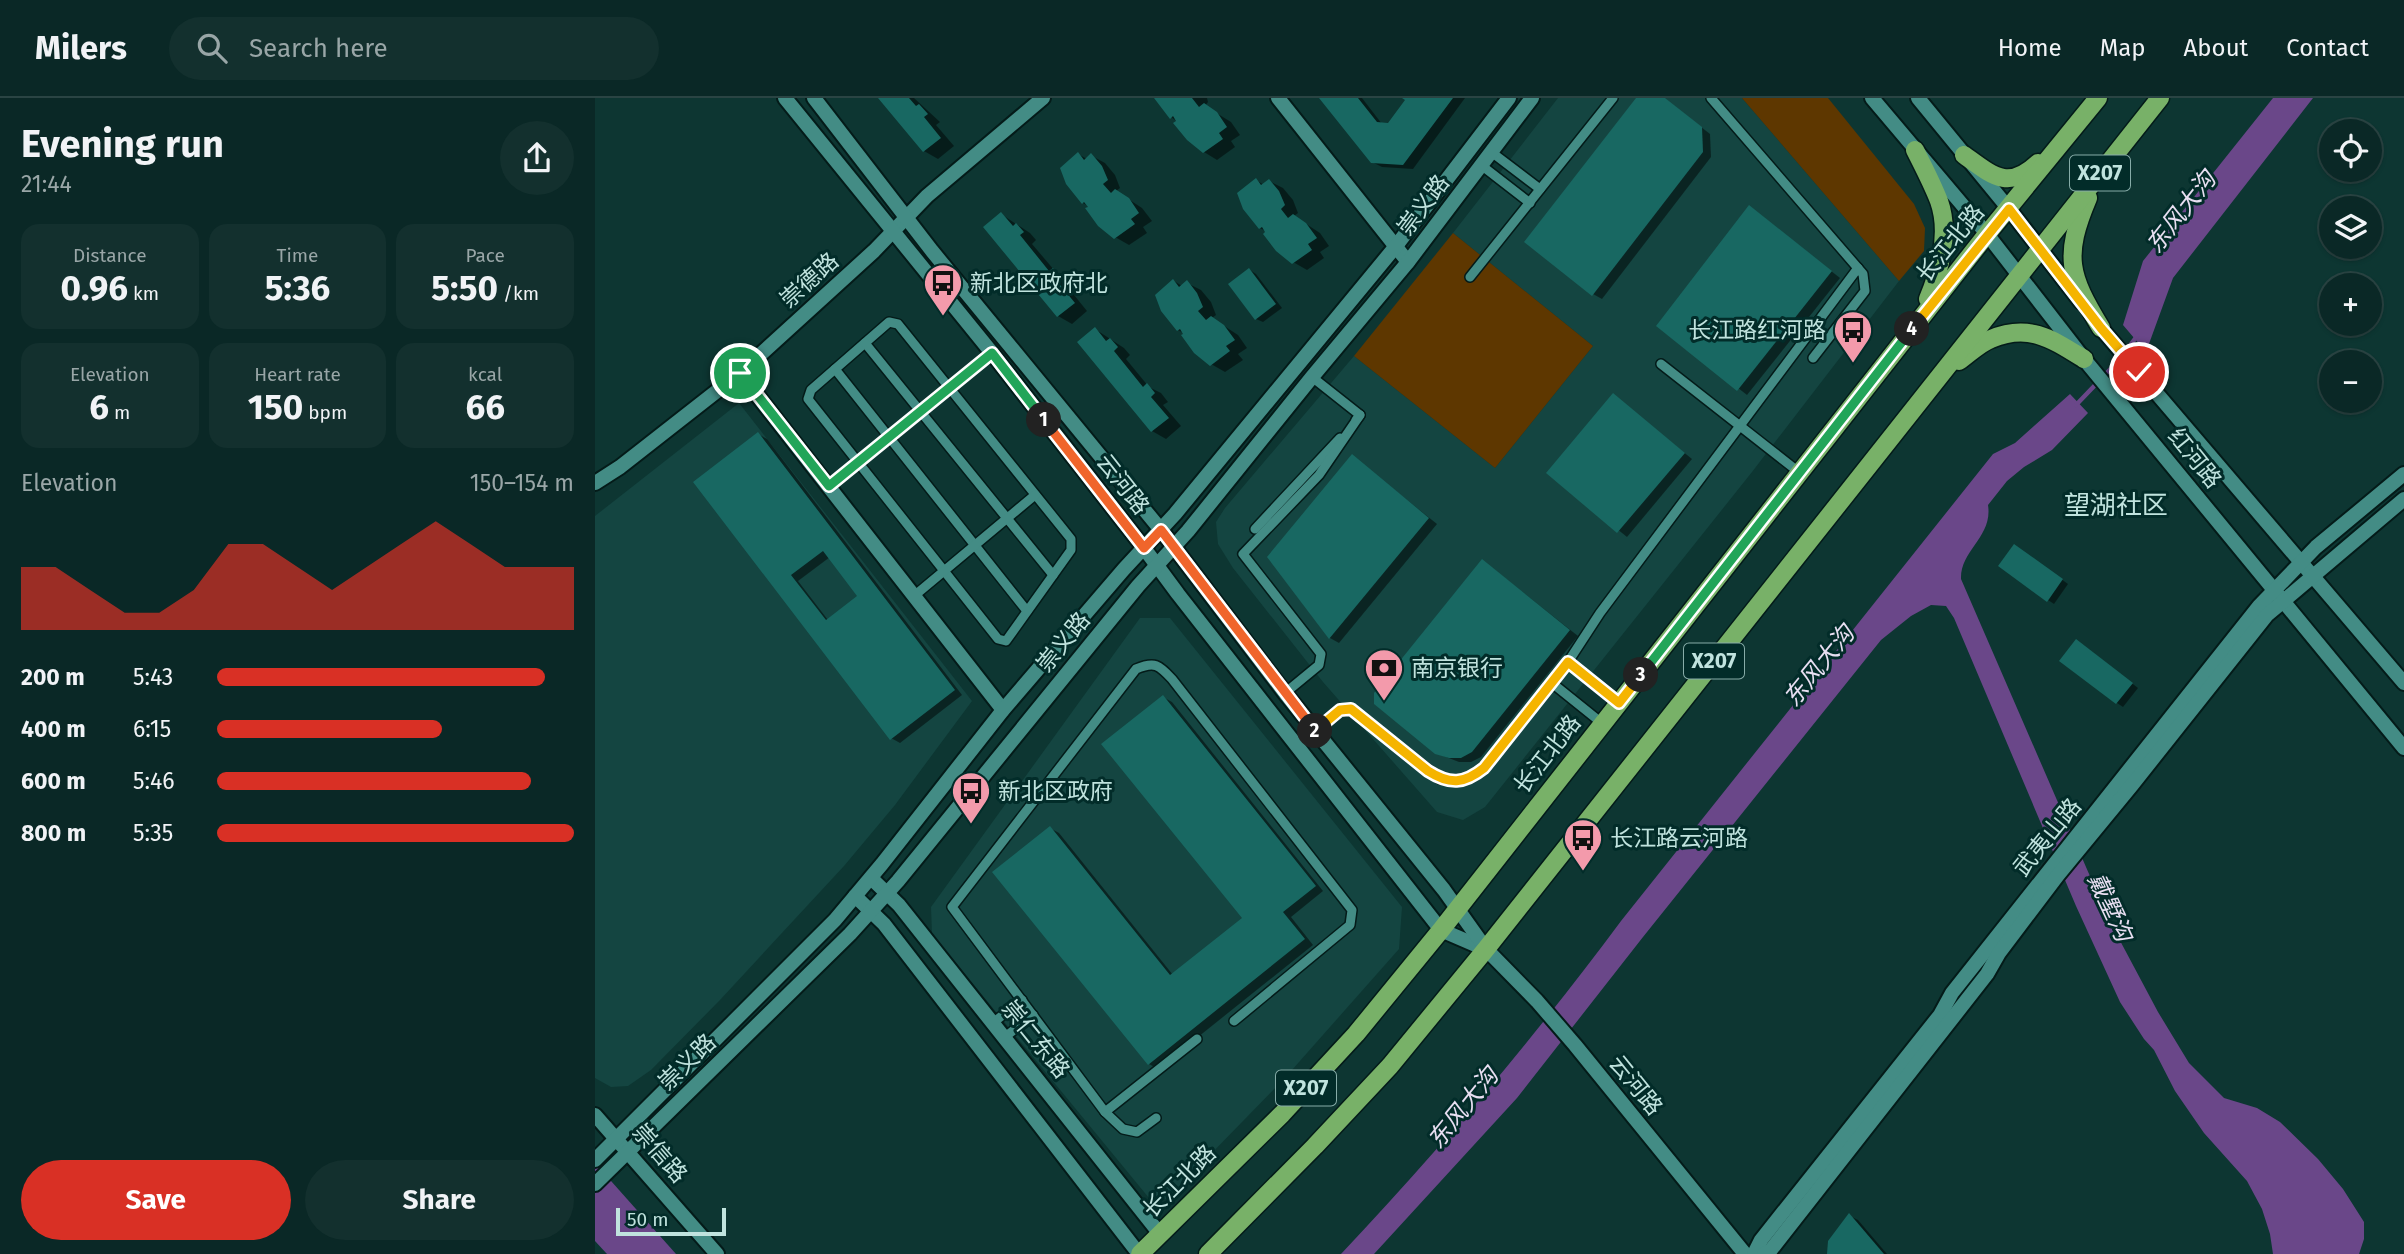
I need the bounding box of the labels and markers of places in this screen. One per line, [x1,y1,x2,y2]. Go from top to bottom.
bus stop icon: 新北区政府北 [922,262,964,317]
place label: 新北区政府北 [970,269,1108,297]
bus stop icon: 长江路红河路 [1832,309,1874,364]
pin: 4 [1895,312,1929,346]
place label: 长江路红河路 [1688,316,1826,344]
pin [2109,342,2169,402]
pin [710,343,770,403]
pin: 1 [1027,402,1061,438]
bank icon: 南京银行 [1363,647,1405,702]
place label: 南京银行 [1411,654,1503,682]
pin: 3 [1623,658,1659,692]
pin: 2 [1297,714,1333,748]
bus stop icon: 新北区政府 [950,770,992,825]
place label: 新北区政府 [998,777,1113,805]
bus stop icon: 长江路云河路 [1562,817,1604,872]
place label: 长江路云河路 [1610,824,1748,852]

